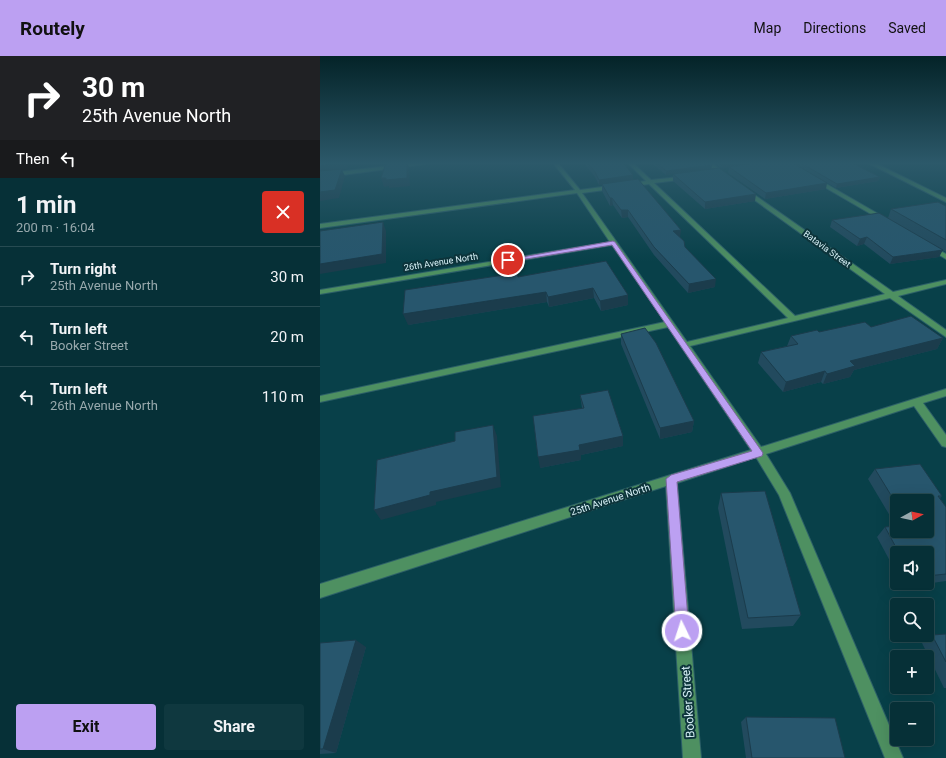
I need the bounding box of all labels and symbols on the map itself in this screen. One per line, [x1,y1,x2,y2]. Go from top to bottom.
street label: Batavia Street [802,229,853,269]
pin [491,243,525,277]
street label: 26th Avenue North [403,251,479,273]
street label: 25th Avenue North [569,481,651,518]
north arrow [890,494,934,538]
position arrow [661,610,703,652]
street label: Booker Street [678,665,698,739]

